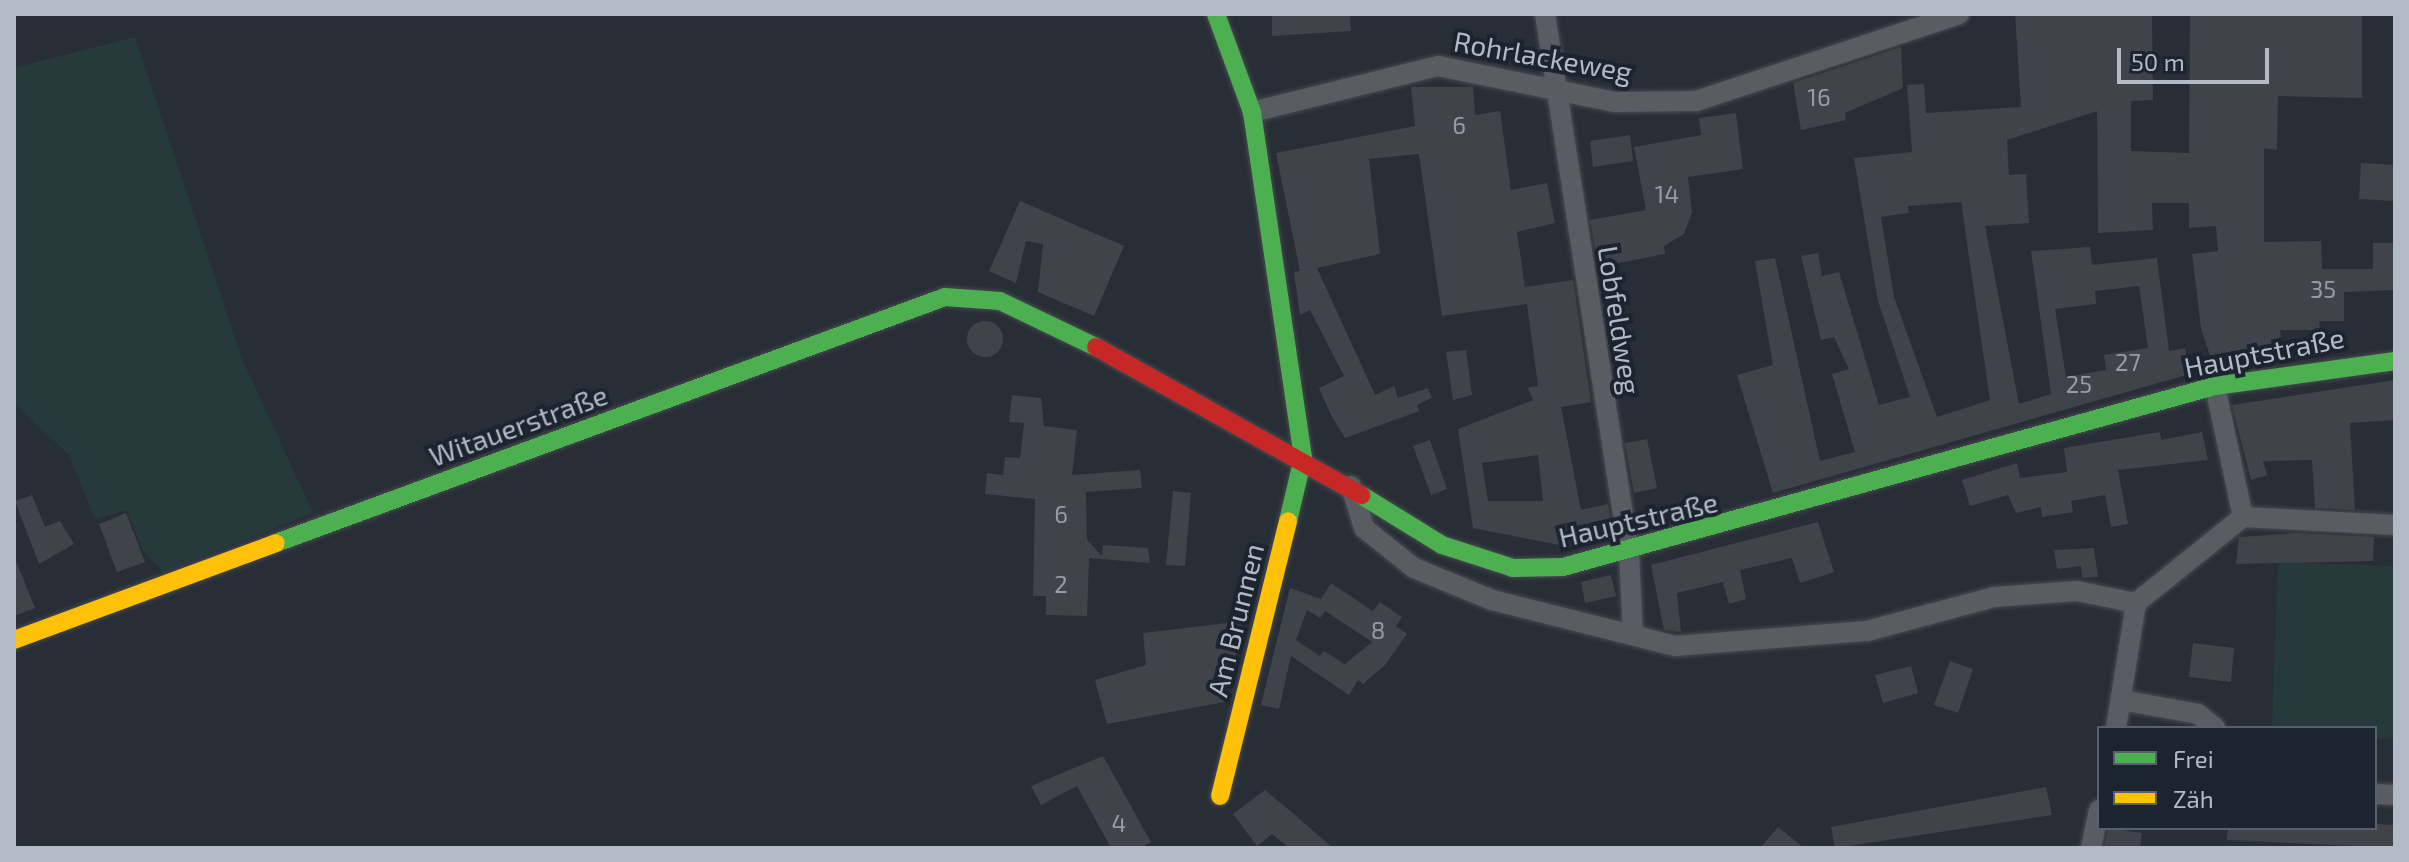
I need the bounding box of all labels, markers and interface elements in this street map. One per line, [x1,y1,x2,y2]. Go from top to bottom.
street label: Rohrlackeweg [1451,24,1635,88]
scale bar [2121,32,2273,82]
text: 50 m [2131,47,2185,76]
house number: 16 [1807,83,1831,111]
house number: 6 [1452,111,1466,139]
house number: 14 [1655,180,1679,208]
street label: Lobfeldweg [1592,243,1648,397]
house number: 35 [2310,275,2336,303]
street label: Hauptstraße [2181,320,2347,384]
house number: 27 [2115,348,2141,376]
house number: 25 [2066,370,2092,398]
street label: Witauerstraße [424,377,612,473]
street label: Hauptstraße [1555,484,1721,554]
house number: 6 [1054,500,1068,528]
street label: Am Brunnen [1200,540,1270,700]
house number: 2 [1054,570,1068,598]
house number: 8 [1371,616,1385,644]
legend [2097,726,2377,830]
text: Frei [2173,744,2214,773]
text: Zäh [2173,784,2214,813]
house number: 4 [1112,809,1126,837]

